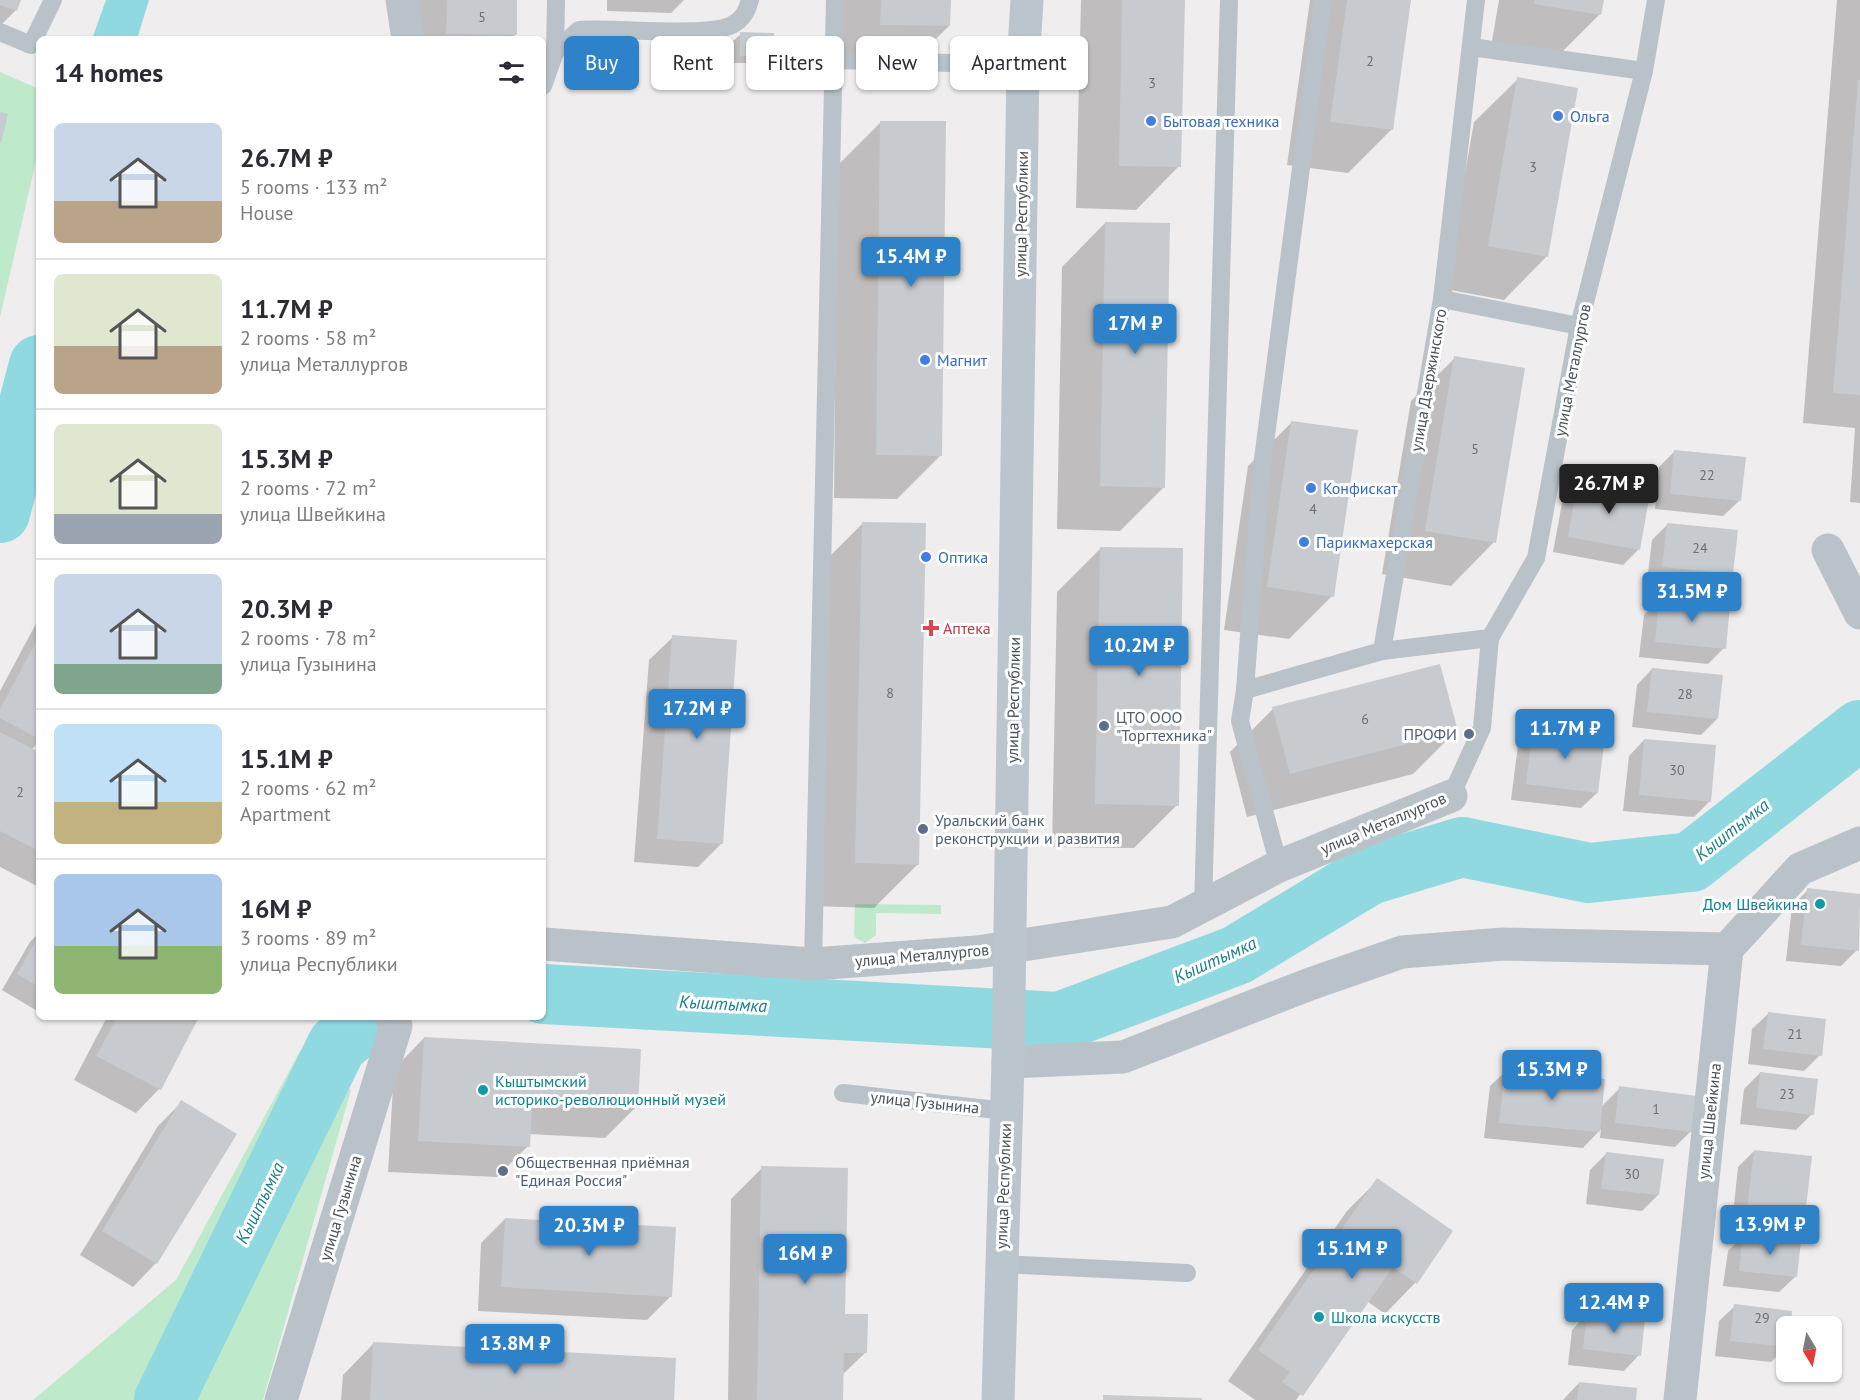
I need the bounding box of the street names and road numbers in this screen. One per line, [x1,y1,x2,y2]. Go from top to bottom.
street label: улица Республики [1010,151,1032,277]
street label: улица Металлургов [1549,302,1595,438]
street label: улица Дзержинского [1406,307,1450,453]
street label: улица Республики [1002,637,1024,763]
street label: улица Металлургов [1317,788,1449,858]
street label: улица Металлургов [854,939,990,971]
street label: улица Швейкина [1693,1062,1725,1180]
street label: улица Гузынина [870,1086,980,1118]
street label: улица Республики [991,1123,1015,1249]
street label: улица Гузынина [314,1153,366,1263]

